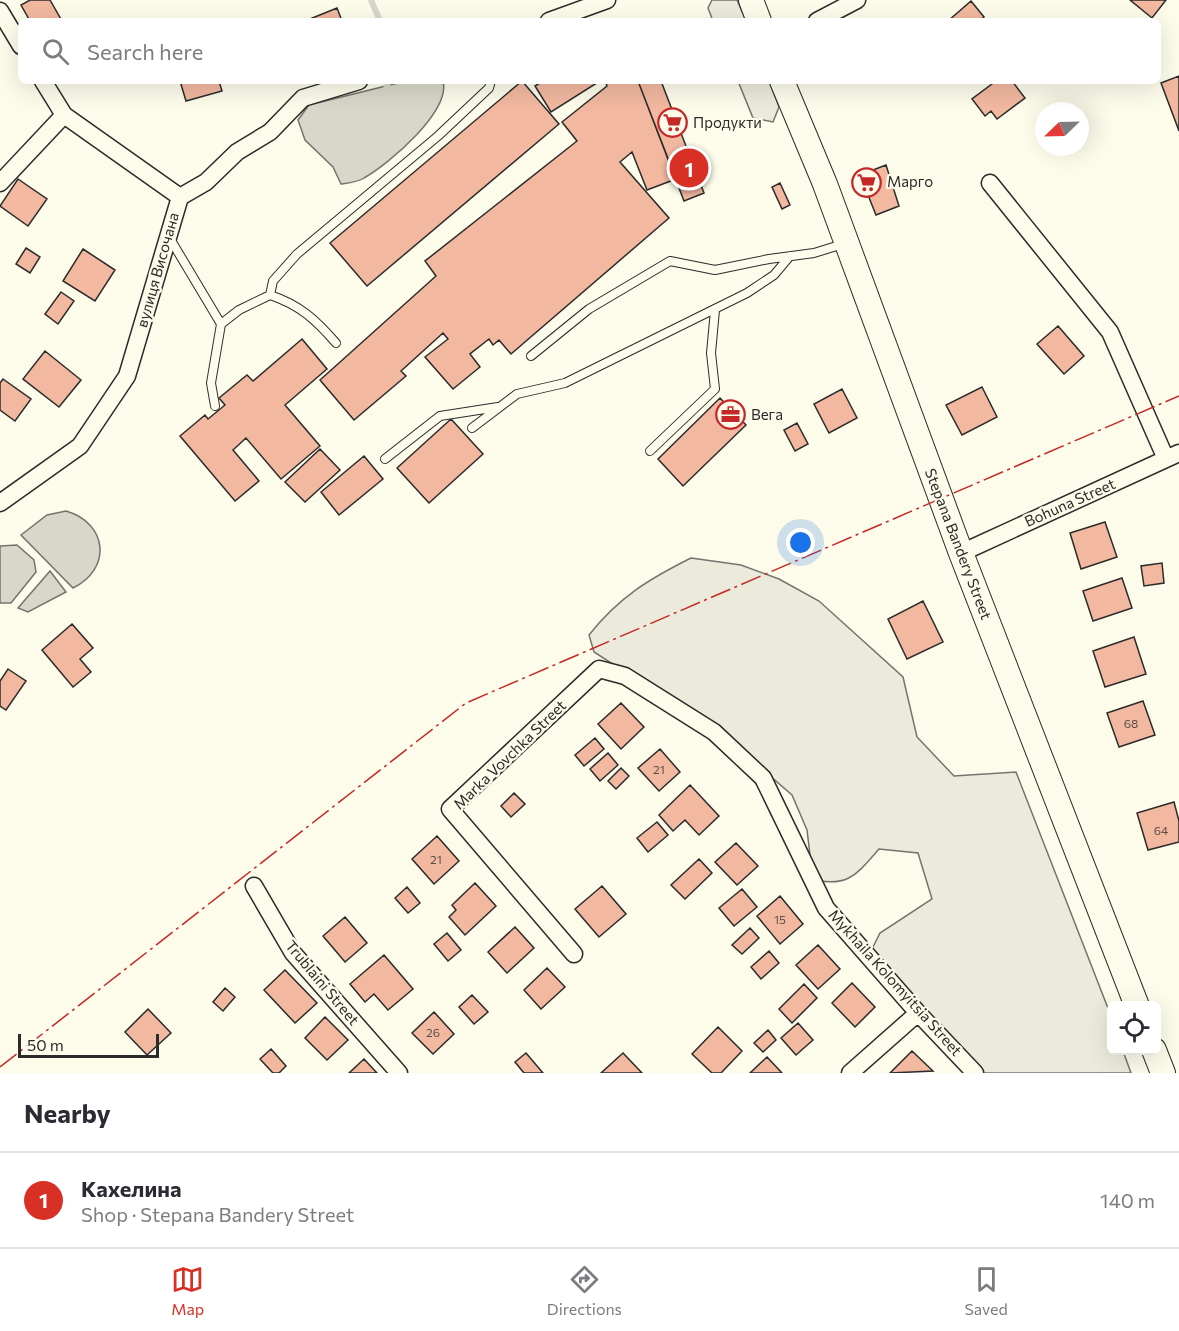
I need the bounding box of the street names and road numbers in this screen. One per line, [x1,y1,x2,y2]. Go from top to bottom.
street label: вулиця Височана [132,210,182,329]
street label: Stepana Bandery Street [922,466,996,622]
street label: Bohuna Street [1021,474,1118,530]
street label: Marka Vovchka Street [449,696,569,813]
street label: Mykhaila Kolomyitsia Street [825,906,966,1059]
street label: Trublaini Street [282,936,363,1028]

